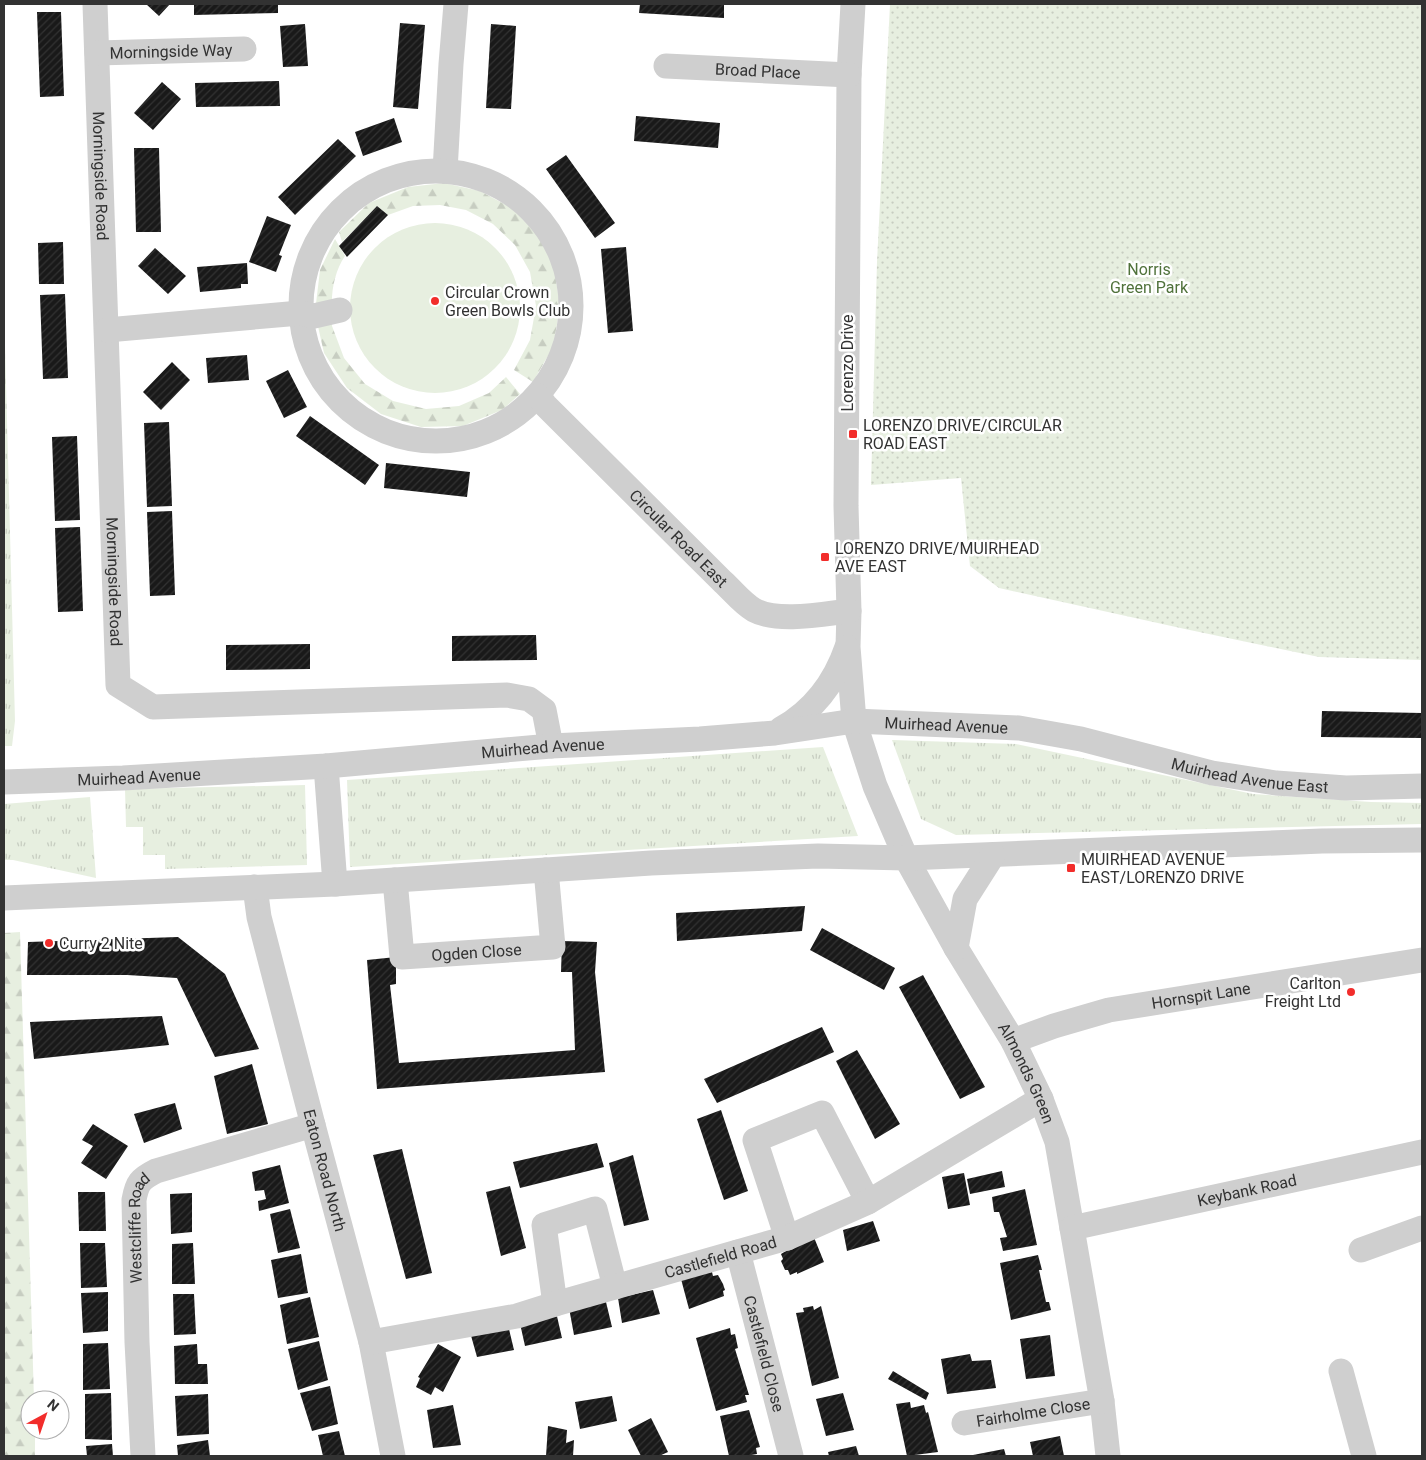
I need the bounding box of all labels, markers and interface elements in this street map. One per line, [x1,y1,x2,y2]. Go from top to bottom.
street label: Morningside Way [109,40,233,62]
street label: Broad Place [715,59,801,82]
street label: Morningside Road [89,111,112,241]
park label: Norris Green Park [1110,260,1189,297]
place label: Circular Crown Green Bowls Club [445,283,570,320]
marker: Circular Crown Green Bowls Club [429,295,441,307]
street label: Lorenzo Drive [838,314,857,412]
place label: LORENZO DRIVE/CIRCULAR ROAD EAST [863,416,1062,453]
marker: LORENZO DRIVE/CIRCULAR ROAD EAST [847,428,859,440]
street label: Circular Road East [626,485,732,591]
street label: Morningside Road [103,517,126,647]
place label: LORENZO DRIVE/MUIRHEAD AVE EAST [835,539,1039,576]
marker: LORENZO DRIVE/MUIRHEAD AVE EAST [819,551,831,563]
street label: Muirhead Avenue [884,713,1008,737]
street label: Muirhead Avenue [480,734,605,762]
street label: Muirhead Avenue East [1170,753,1329,796]
street label: Muirhead Avenue [77,764,201,789]
place label: MUIRHEAD AVENUE EAST/LORENZO DRIVE [1081,850,1244,887]
marker: MUIRHEAD AVENUE EAST/LORENZO DRIVE [1065,862,1077,874]
place label: Curry 2 Nite [59,934,143,953]
marker: Curry 2 Nite [43,937,55,949]
street label: Ogden Close [431,940,522,965]
place label: Carlton Freight Ltd [1265,974,1341,1011]
street label: Hornspit Lane [1150,978,1252,1013]
marker: Carlton Freight Ltd [1345,986,1357,998]
street label: Almonds Green [994,1019,1059,1126]
street label: Eaton Road North [300,1107,351,1234]
street label: Westcliffe Road [124,1168,153,1283]
street label: Keybank Road [1195,1170,1298,1210]
street label: Castlefield Road [662,1232,779,1282]
street label: Castlefield Close [740,1293,789,1414]
north arrow [20,1390,70,1440]
street label: Fairholme Close [975,1394,1091,1430]
text: N [44,1396,62,1414]

